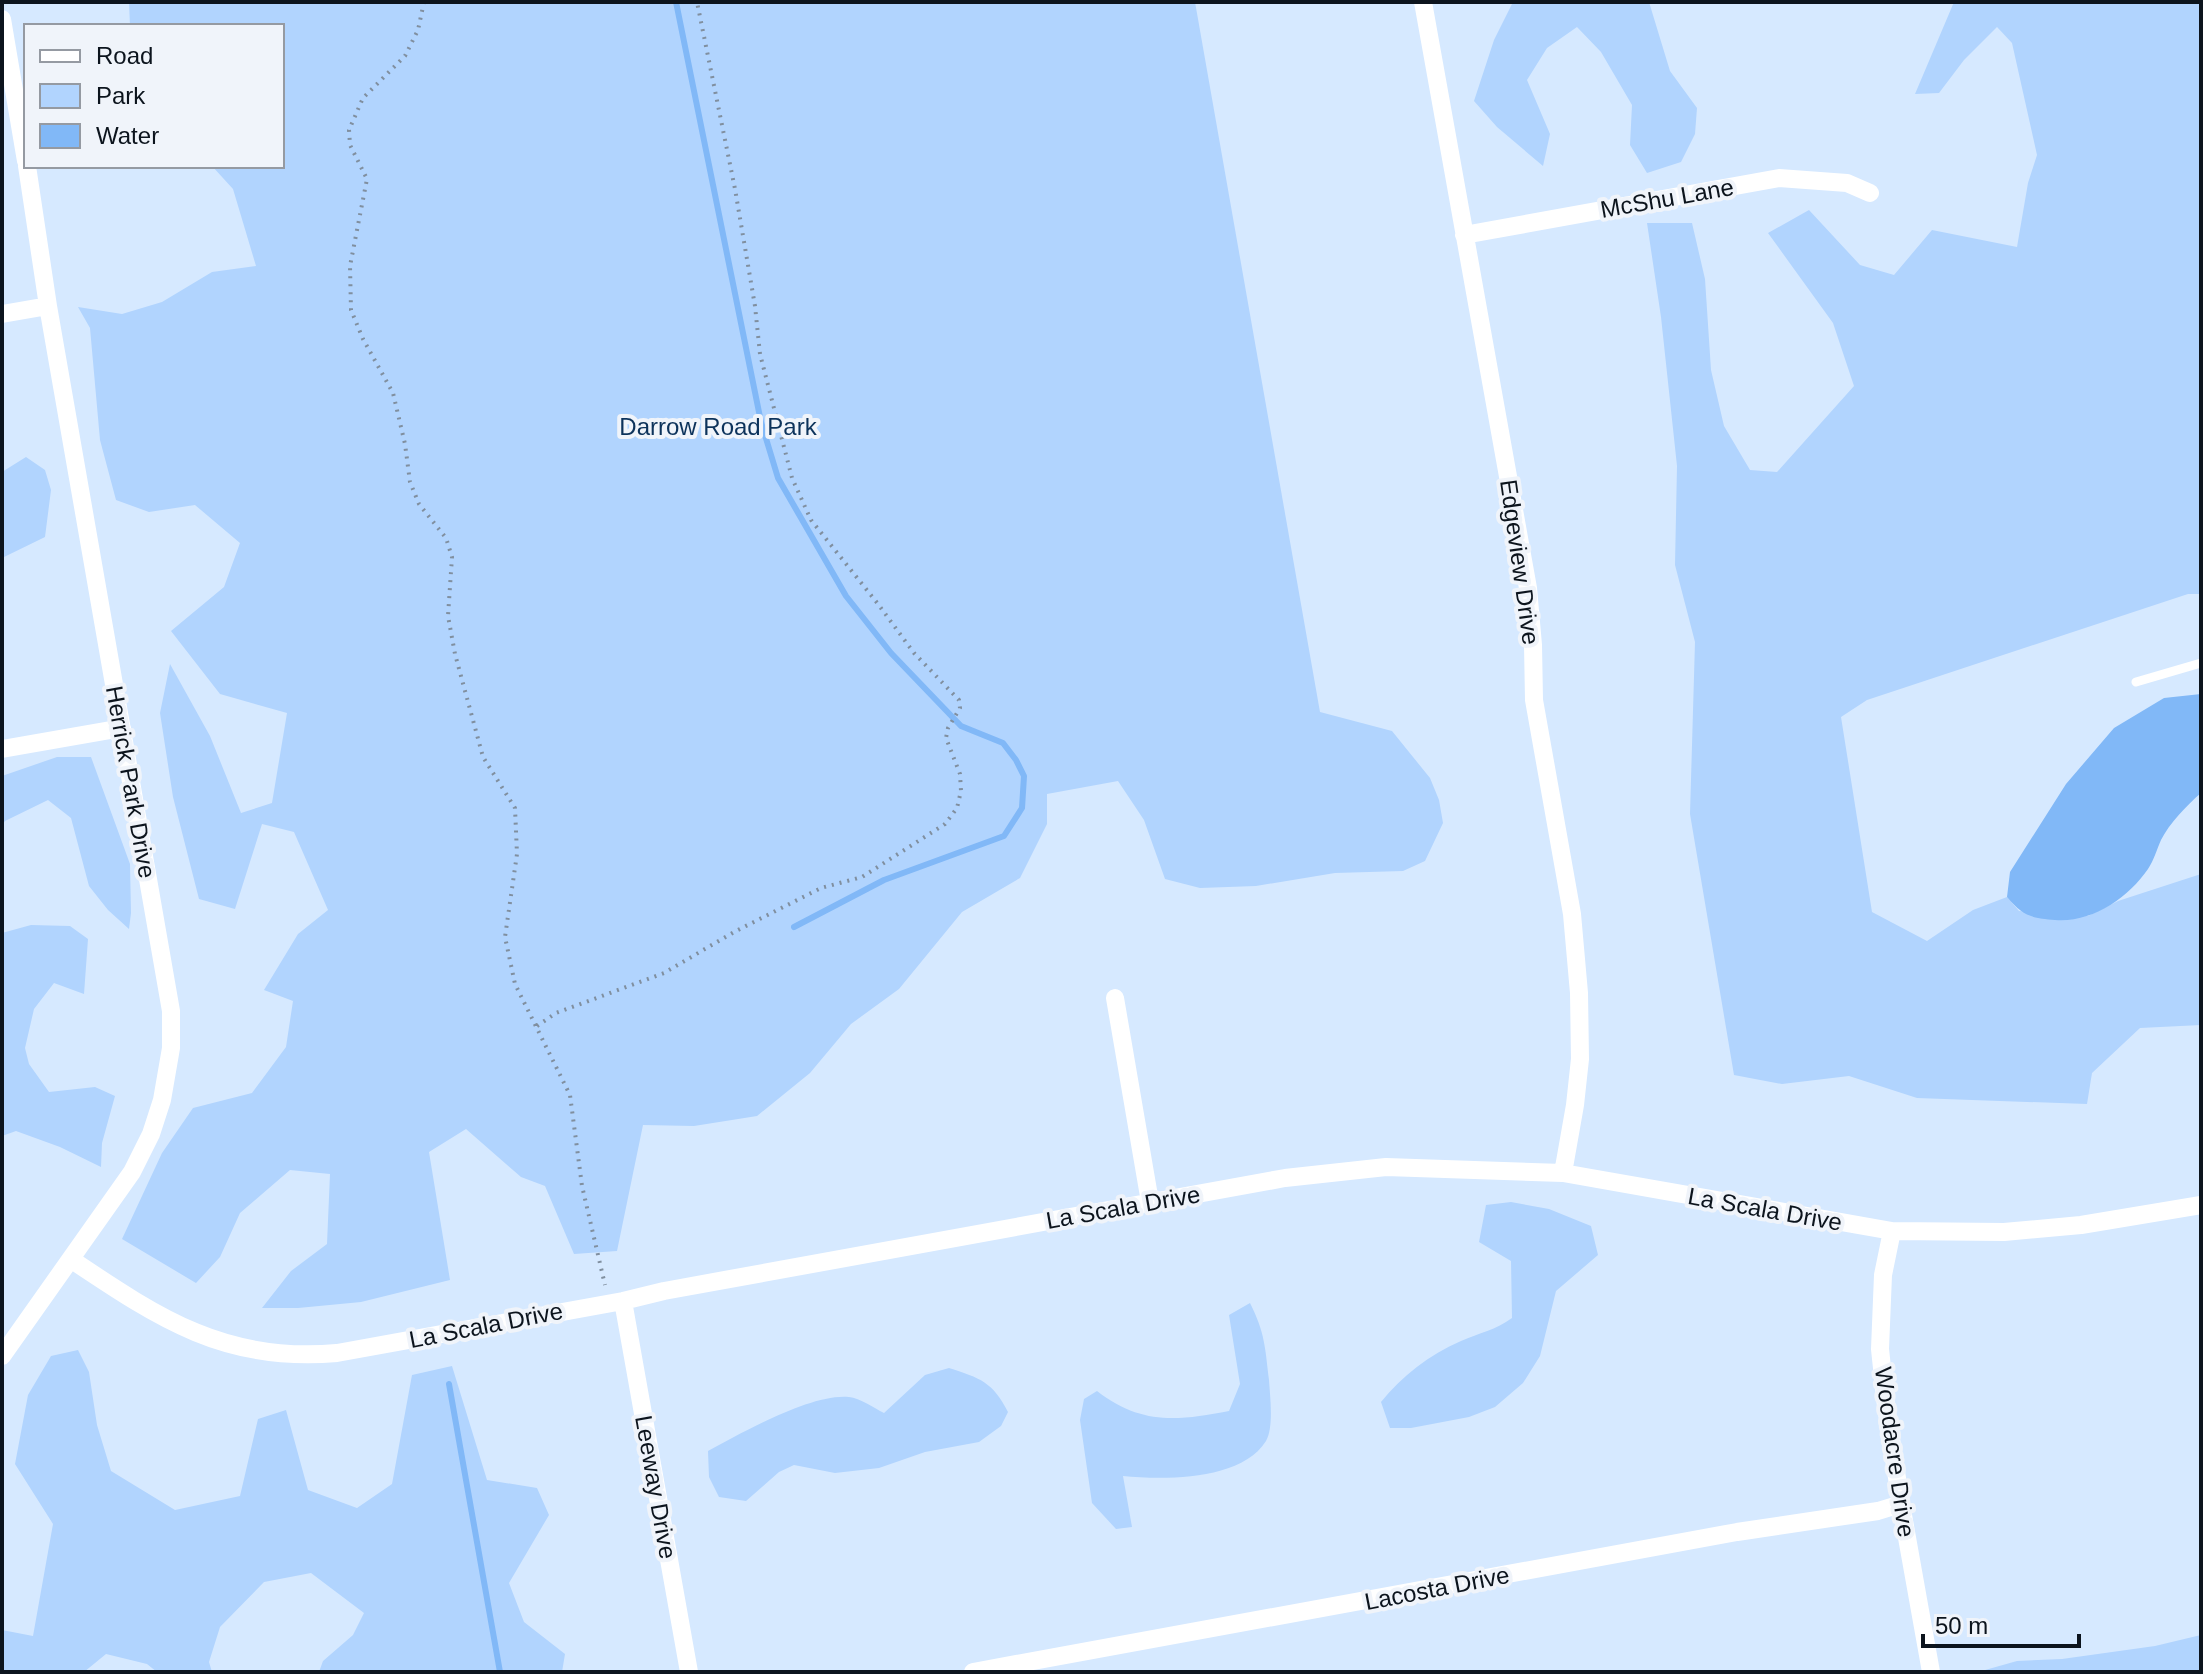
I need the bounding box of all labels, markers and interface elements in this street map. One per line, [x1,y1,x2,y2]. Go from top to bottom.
legend [24,24,284,168]
text: Road [96,42,153,69]
text: Park [96,82,146,109]
text: Water [96,122,159,149]
street label: McShu Lane [1598,173,1736,223]
park label: Darrow Road Park [619,413,818,440]
street label: Edgeview Drive [1495,478,1545,646]
street label: Herrick Park Drive [101,684,161,880]
street label: La Scala Drive [1044,1180,1202,1234]
street label: La Scala Drive [1686,1182,1844,1236]
street label: La Scala Drive [407,1297,565,1353]
street label: Woodacre Drive [1870,1365,1920,1539]
street label: Leeway Drive [630,1413,682,1561]
street label: Lacosta Drive [1362,1561,1512,1615]
scale bar [1923,1598,2079,1648]
text: 50 m [1935,1612,1988,1639]

